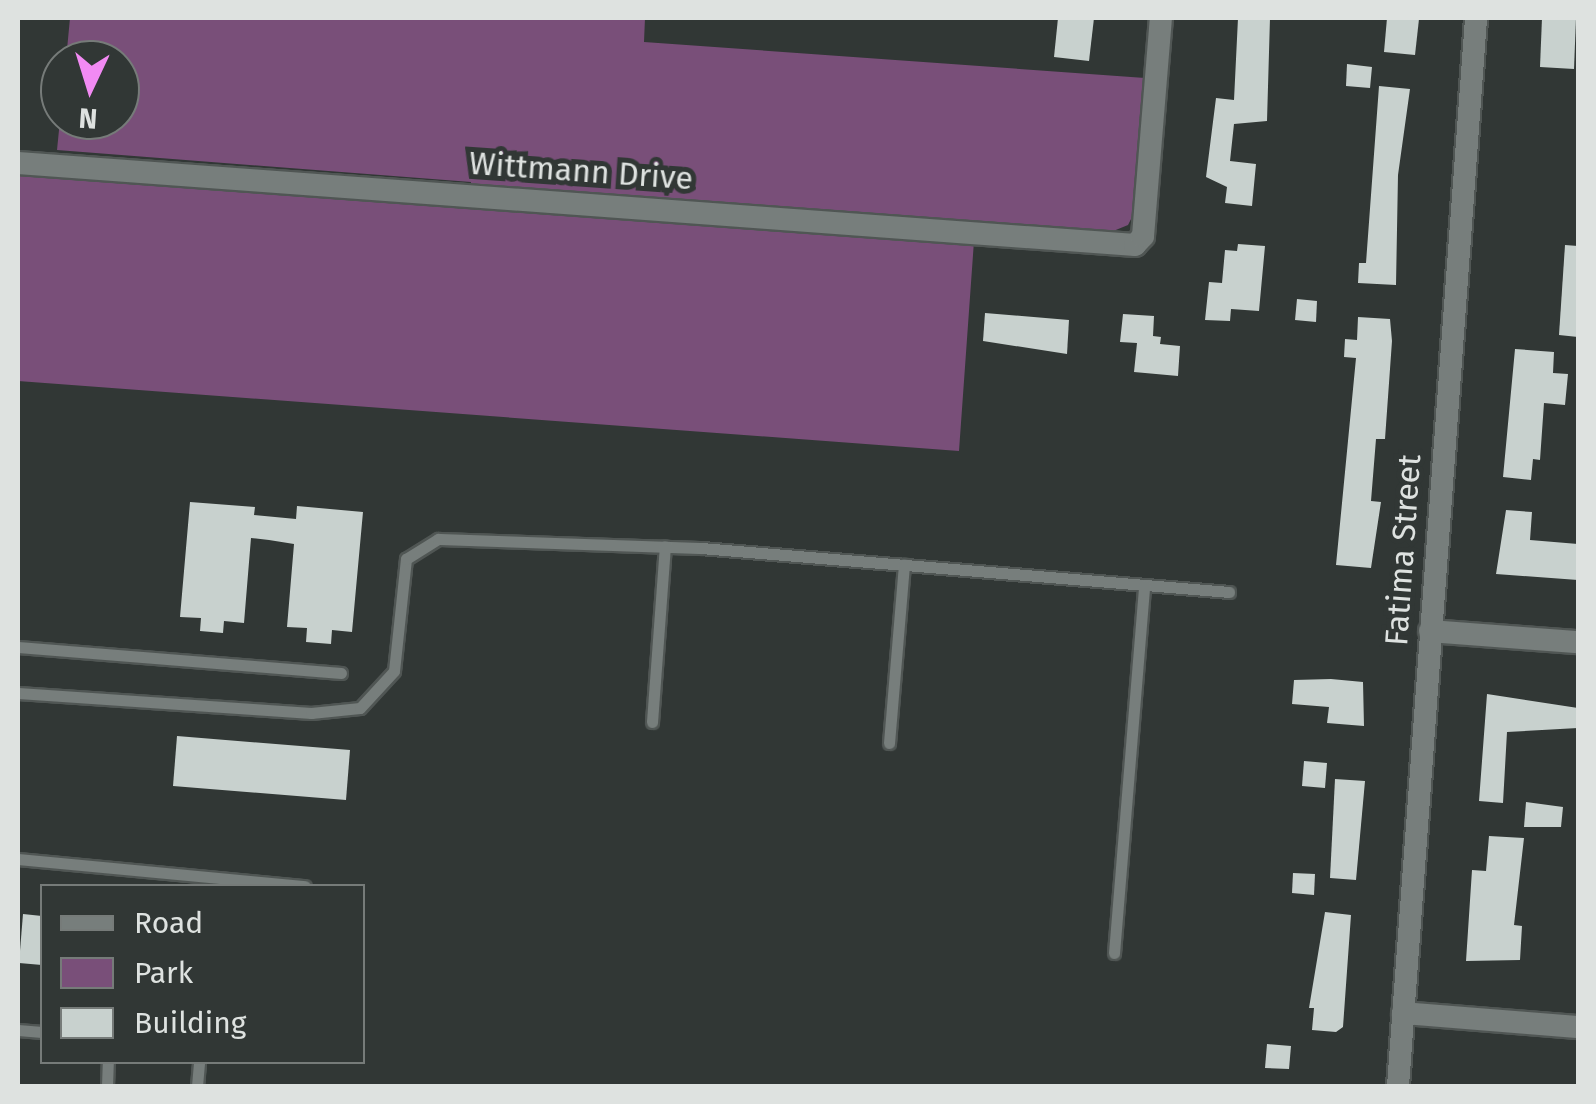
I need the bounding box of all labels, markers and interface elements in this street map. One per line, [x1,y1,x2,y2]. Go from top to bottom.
north arrow [40,40,140,140]
text: N [78,101,98,136]
street label: Wittmann Drive [468,144,694,198]
street label: Fatima Street [1377,453,1429,647]
legend [40,884,365,1064]
text: Road [134,905,203,941]
text: Park [134,955,193,991]
text: Building [134,1005,246,1041]

